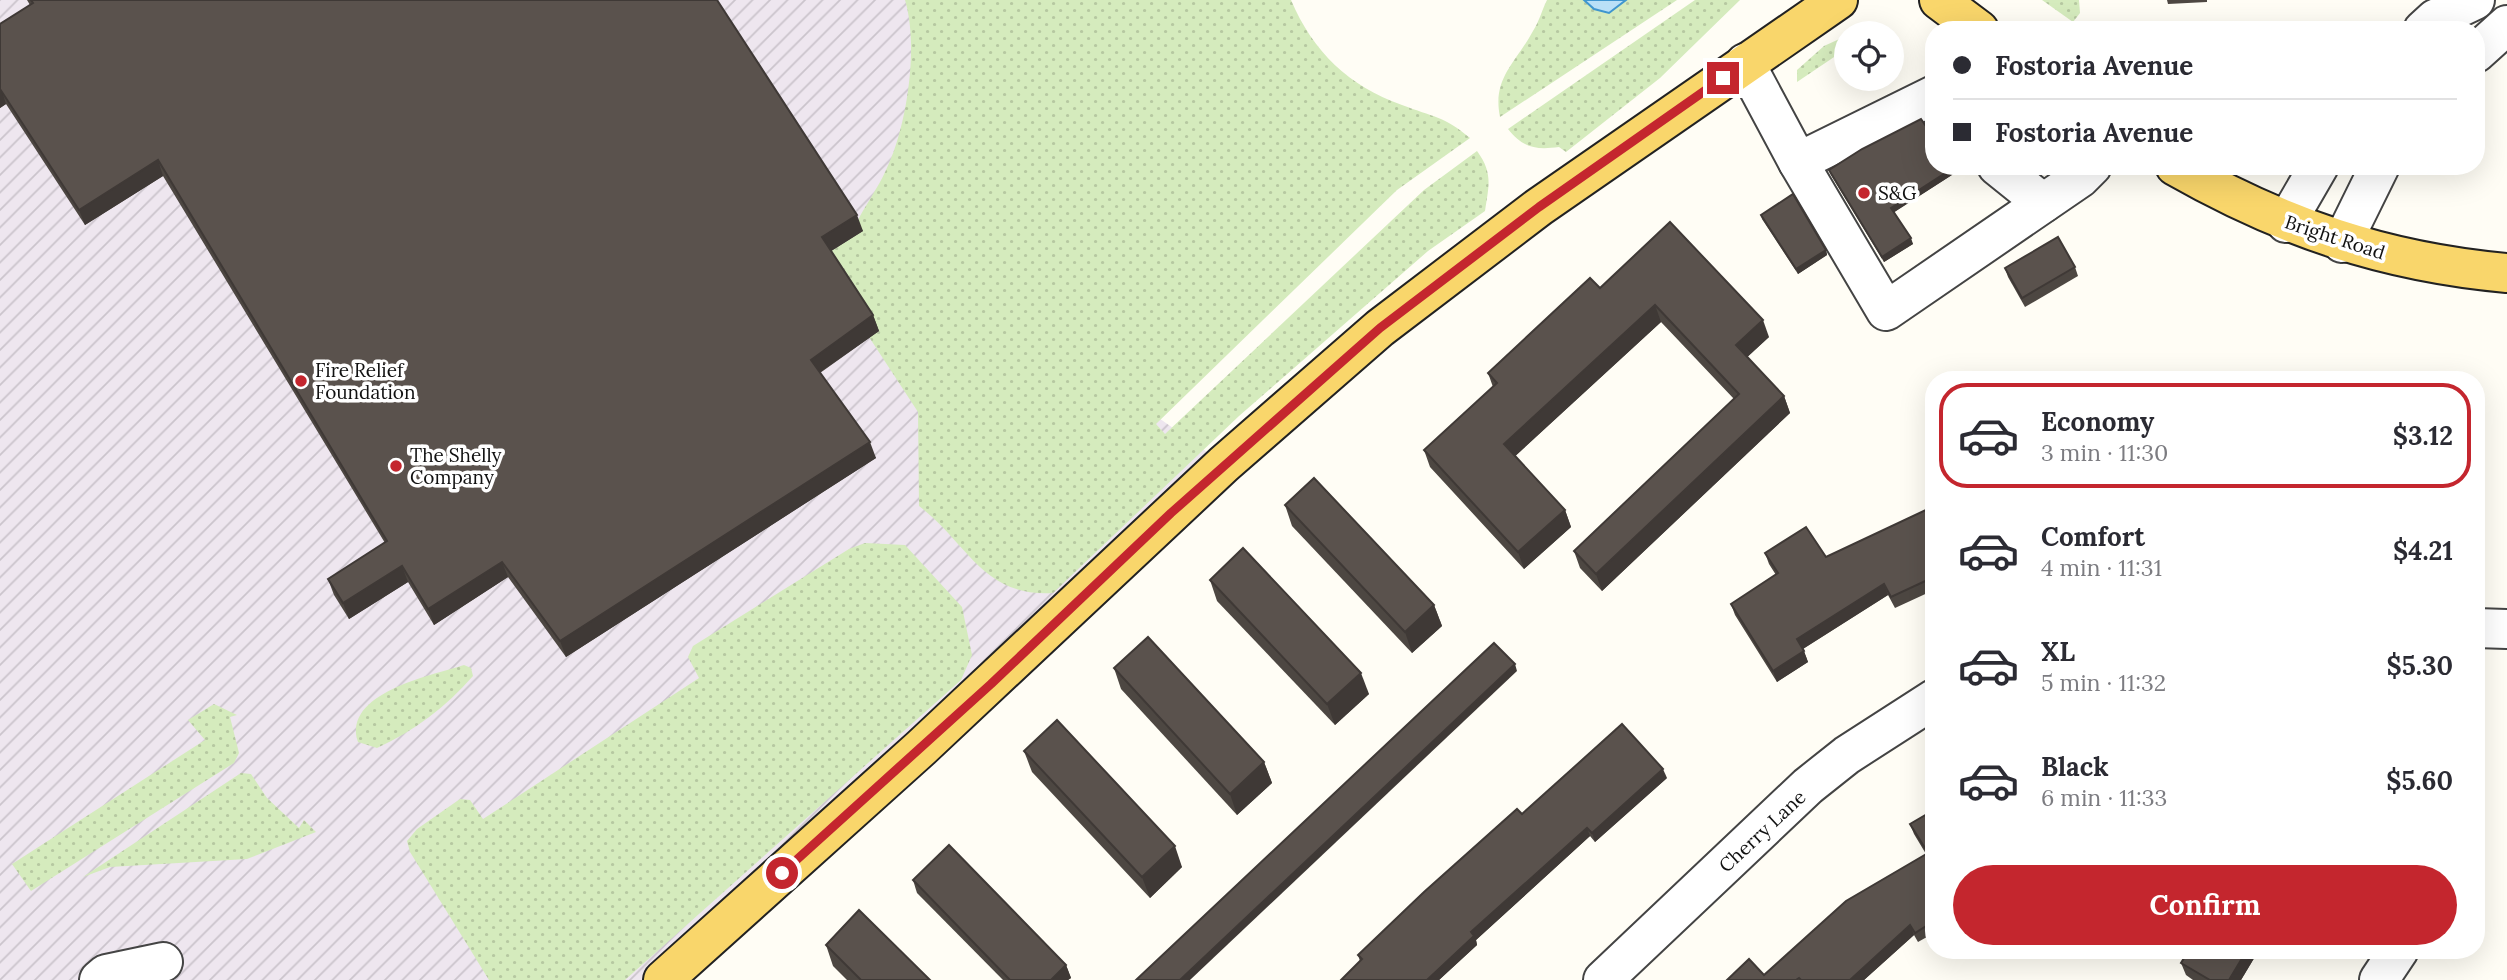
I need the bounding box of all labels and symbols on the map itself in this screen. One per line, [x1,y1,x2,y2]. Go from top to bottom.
route end [1707,62,1739,94]
place label: S&G [1878,181,1917,205]
marker: S&G [1856,185,1872,201]
street label: Bright Road [2282,210,2388,264]
place label: Fire Relief Foundation [315,358,416,404]
marker: Fire Relief Foundation [293,373,309,389]
place label: The Shelly Company [410,443,502,489]
marker: The Shelly Company [388,458,404,474]
street label: Cherry Lane [1714,785,1810,877]
route start [766,857,798,889]

